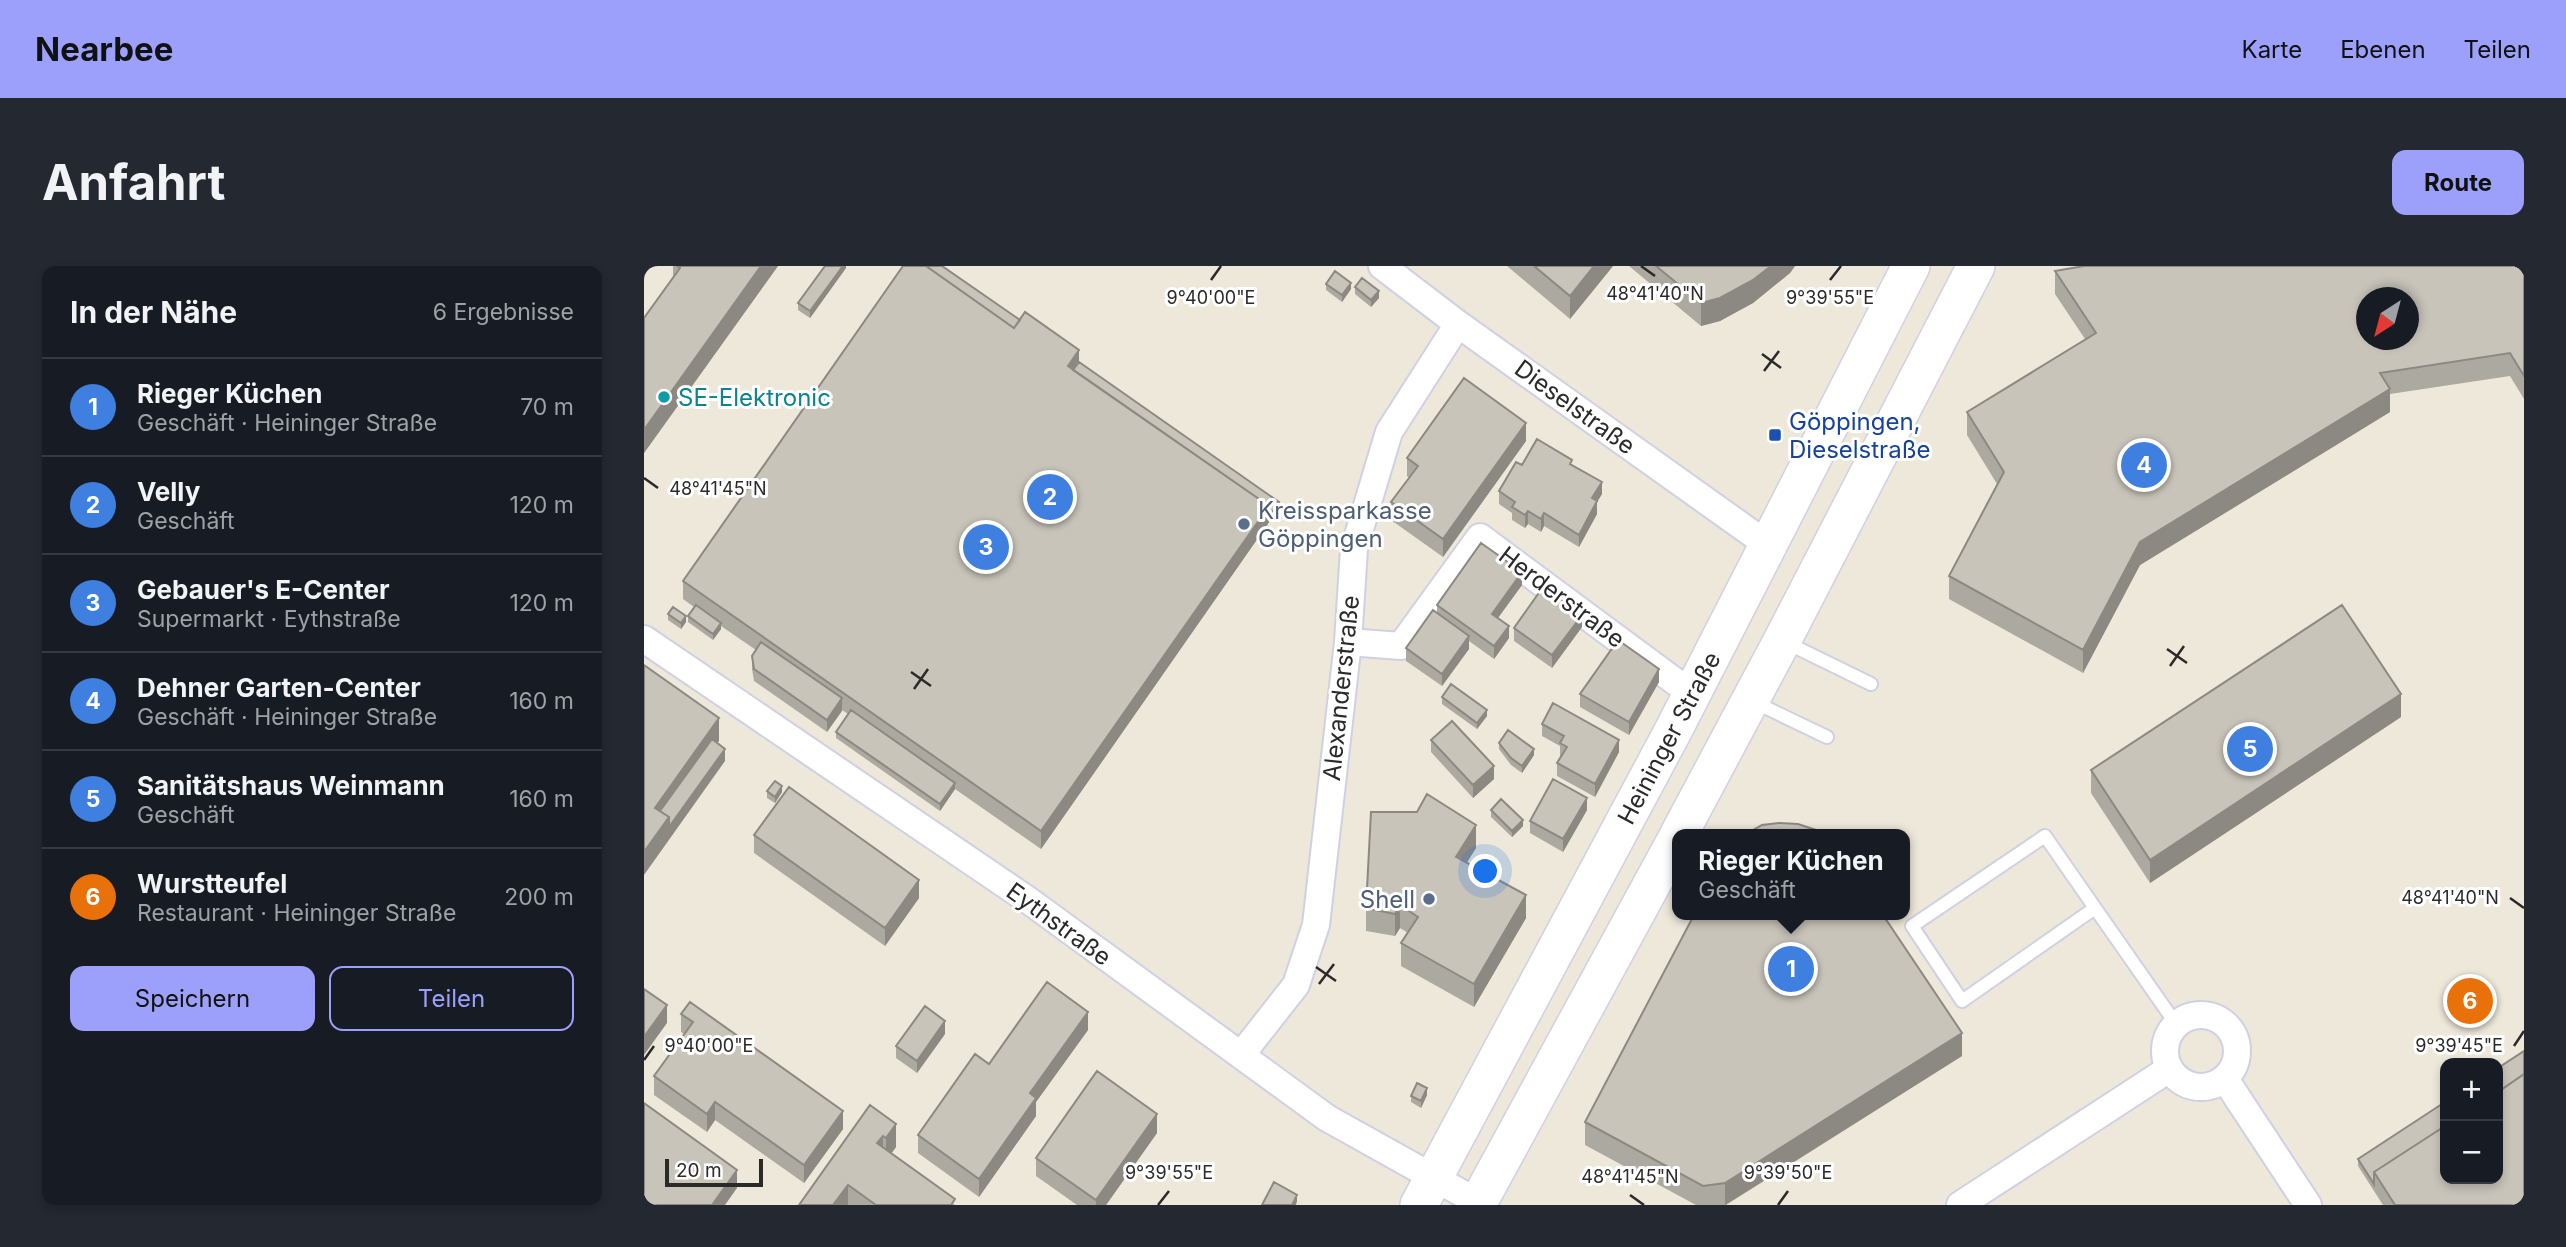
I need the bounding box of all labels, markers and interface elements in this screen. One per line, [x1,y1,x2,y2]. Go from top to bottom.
text: Nearbee [35,29,173,69]
text: Karte [2242,35,2302,64]
text: Ebenen [2340,35,2426,64]
text: Teilen [2464,35,2531,64]
button: Route [2392,150,2524,215]
text: Anfahrt [42,153,225,212]
text: 48°41'40"N [1606,283,1704,304]
text: 9°40'00"E [1167,287,1255,308]
text: 9°39'55"E [1786,287,1874,308]
north arrow [2356,287,2419,350]
text: In der Nähe [70,294,237,330]
text: 6 Ergebnisse [433,298,574,326]
street label: Dieselstraße [1509,354,1641,460]
text: Rieger Küchen [137,378,322,409]
place label: SE-Elektronic [678,383,831,412]
marker: SE-Elektronic [656,389,672,405]
text: 1 [88,393,98,421]
text: 70 m [520,393,574,421]
place label: Göppingen, Dieselstraße [1789,407,1930,464]
text: Geschäft · Heininger Straße [137,409,437,437]
marker: Göppingen, Dieselstraße [1767,427,1783,443]
pin: 4 [2121,439,2167,491]
pin: 2 [1027,471,1073,523]
text: Velly [137,476,200,507]
text: 48°41'45"N [669,478,767,499]
text: 2 [86,491,100,519]
text: 120 m [509,491,574,519]
place label: Kreissparkasse Göppingen [1258,496,1432,553]
text: Geschäft [137,507,235,535]
marker: Kreissparkasse Göppingen [1236,516,1252,532]
pin: 3 [963,521,1009,573]
street label: Herderstraße [1493,540,1631,654]
text: Gebauer's E-Center [137,574,390,605]
text: 3 [86,589,100,617]
text: 120 m [509,589,574,617]
street label: Alexanderstraße [1317,594,1365,782]
text: Supermarkt · Eythstraße [137,605,401,633]
street label: Heininger Straße [1611,647,1727,829]
text: Dehner Garten-Center [137,672,421,703]
text: 4 [85,687,101,715]
text: 160 m [509,687,574,715]
text: Geschäft · Heininger Straße [137,703,437,731]
pin: 5 [2227,723,2273,775]
text: Sanitätshaus Weinmann [137,770,445,801]
text: 5 [86,785,100,813]
text: 160 m [509,785,574,813]
text: Geschäft [137,801,235,829]
popup [1672,829,1910,920]
text: Rieger Küchen [1698,845,1884,876]
your location [1468,854,1502,888]
text: Wurstteufel [137,868,287,899]
street label: Eythstraße [1001,876,1117,972]
text: Geschäft [1698,876,1796,904]
text: 6 [86,883,100,911]
text: 200 m [504,883,574,911]
place label: Shell [1360,885,1415,914]
text: 48°41'40"N [2401,887,2499,908]
marker: Shell [1421,891,1437,907]
text: Restaurant · Heininger Straße [137,899,456,927]
pin: 1 [1768,943,1814,995]
button: Speichern [70,966,315,1031]
button: Teilen [329,966,574,1031]
pin: 6 [2447,975,2493,1027]
text: 9°40'00"E [665,1035,753,1056]
text: 9°39'45"E [2415,1035,2503,1056]
map controls [2440,1058,2503,1184]
button: + [2440,1058,2503,1121]
button: − [2440,1121,2503,1184]
scale bar [665,1156,763,1188]
text: 20 m [676,1159,722,1182]
text: 9°39'55"E [1125,1162,1213,1183]
text: 9°39'50"E [1744,1162,1832,1183]
text: 48°41'45"N [1581,1166,1679,1187]

